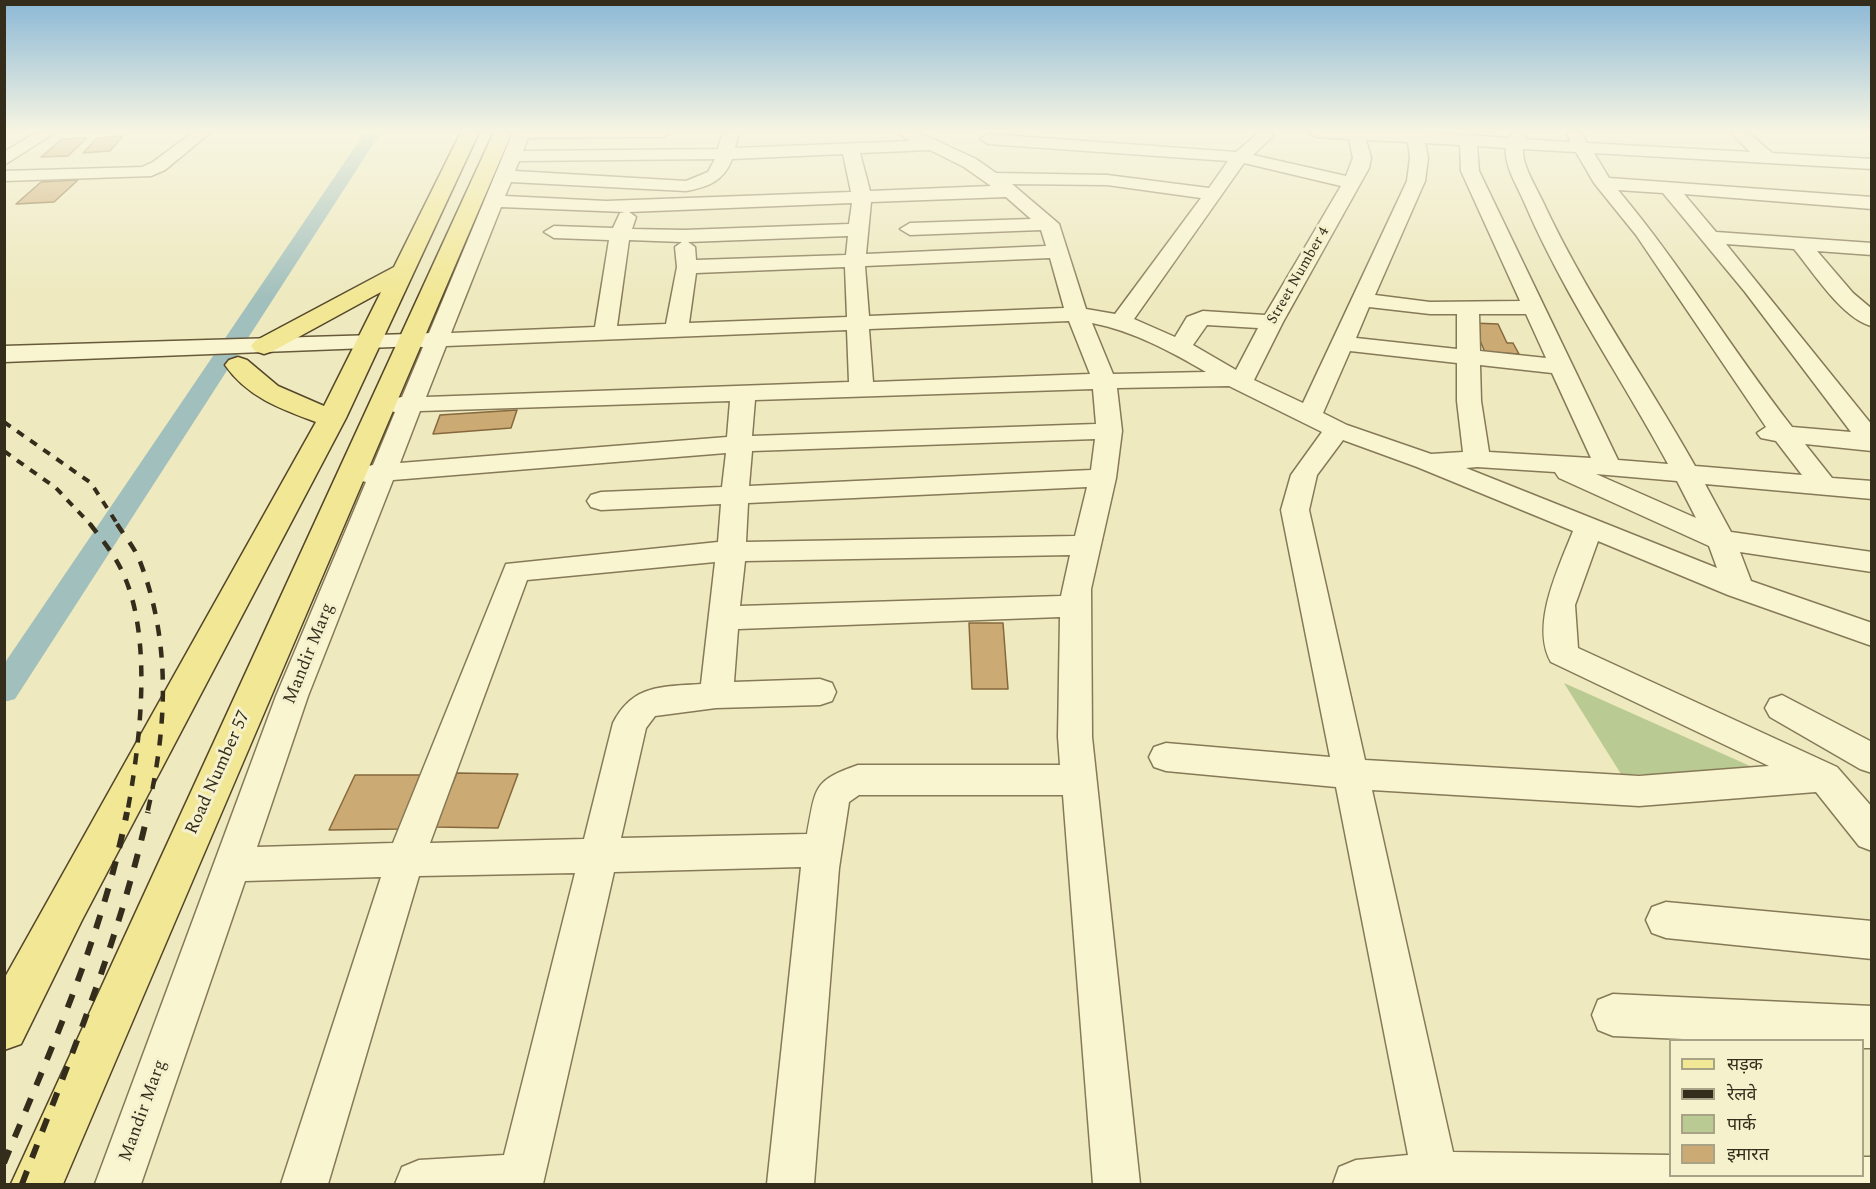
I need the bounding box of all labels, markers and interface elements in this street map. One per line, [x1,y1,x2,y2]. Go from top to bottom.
street label: Street Number 4 [1264,224,1334,328]
street label: Mandir Marg [280,600,340,708]
street label: Road Number 57 [182,708,256,838]
legend [1669,1039,1864,1177]
text: सड़क [1727,1051,1763,1078]
street label: Mandir Marg [116,1057,172,1165]
text: रेलवे [1727,1081,1757,1108]
text: पार्क [1727,1111,1756,1138]
text: इमारत [1727,1141,1769,1168]

